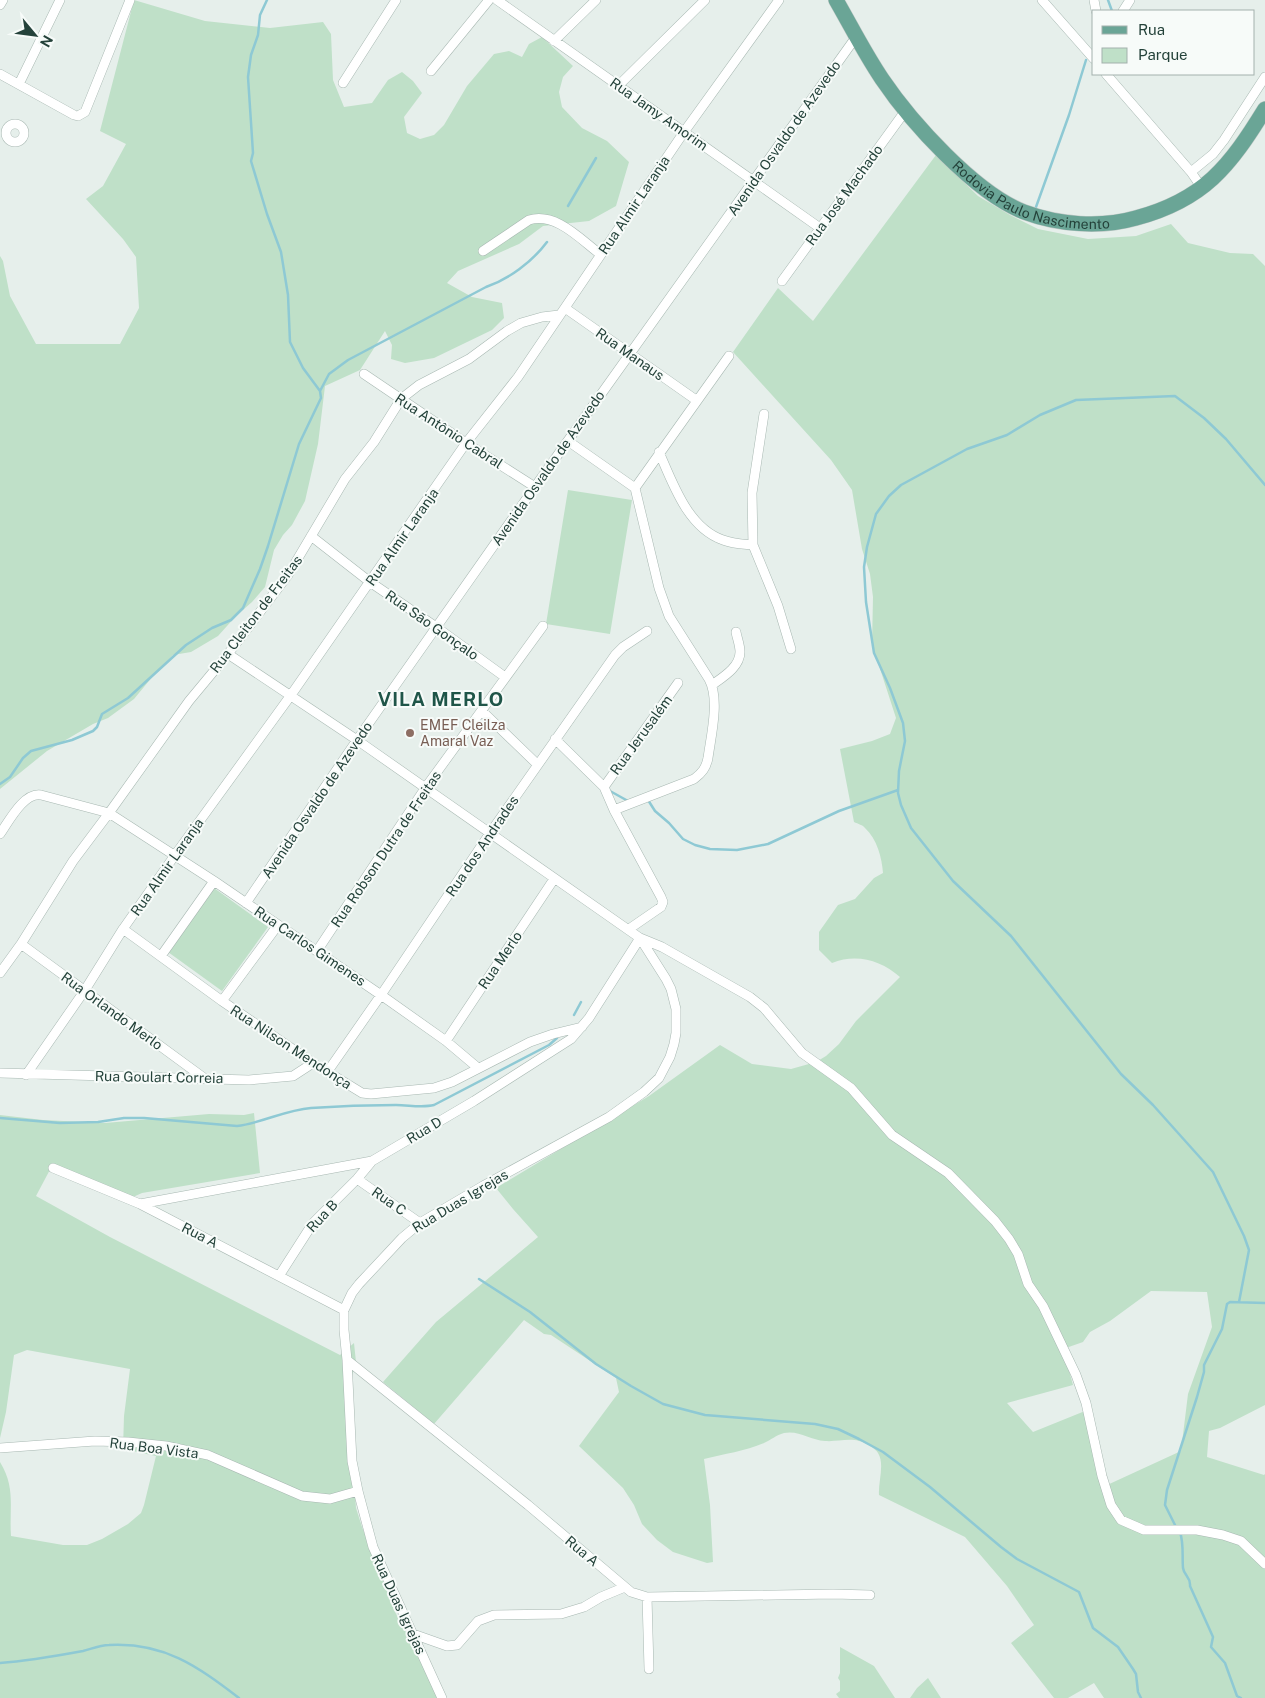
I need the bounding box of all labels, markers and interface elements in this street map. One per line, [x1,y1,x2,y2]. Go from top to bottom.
north arrow [10,10,60,60]
legend [1092,10,1255,75]
text: Rua [1138,21,1165,38]
text: N [37,33,56,50]
text: Parque [1138,46,1188,63]
street label: Avenida Osvaldo de Azevedo [724,57,844,219]
street label: Rua Jamy Amorim [607,74,711,154]
street label: Rua José Machado [802,142,886,248]
street label: Rua Almir Laranja [595,153,673,257]
street label: Rodovia Paulo Nascimento [949,157,1110,232]
street label: Rua Manaus [593,325,667,383]
street label: Avenida Osvaldo de Azevedo [488,387,608,549]
street label: Rua Antônio Cabral [392,390,506,472]
street label: Rua Almir Laranja [362,485,442,589]
street label: Rua Cleiton de Freitas [207,552,305,676]
street label: Rua São Gonçalo [382,587,482,663]
district label: VILA MERLO [378,688,504,710]
street label: Rua Jerusalém [607,692,675,778]
place label: EMEF Cleilza Amaral Vaz [420,717,506,749]
street label: Avenida Osvaldo de Azevedo [259,719,375,881]
marker: EMEF Cleilza Amaral Vaz [404,727,416,739]
street label: Rua Robson Dutra de Freitas [328,768,444,930]
street label: Rua dos Andrades [442,793,522,899]
street label: Rua Almir Laranja [127,815,207,919]
street label: Rua Carlos Gimenes [251,903,369,989]
street label: Rua Merlo [475,928,525,992]
street label: Rua Orlando Merlo [58,969,166,1053]
street label: Rua Nilson Mendonça [227,1002,355,1092]
street label: Rua Goulart Correia [95,1068,223,1086]
street label: Rua D [403,1113,445,1147]
street label: Rua Duas Igrejas [409,1166,511,1236]
street label: Rua C [369,1183,409,1219]
street label: Rua B [303,1197,341,1235]
street label: Rua A [179,1219,221,1251]
street label: Rua Boa Vista [109,1435,199,1461]
street label: Rua A [562,1532,602,1570]
street label: Rua Duas Igrejas [369,1551,429,1657]

